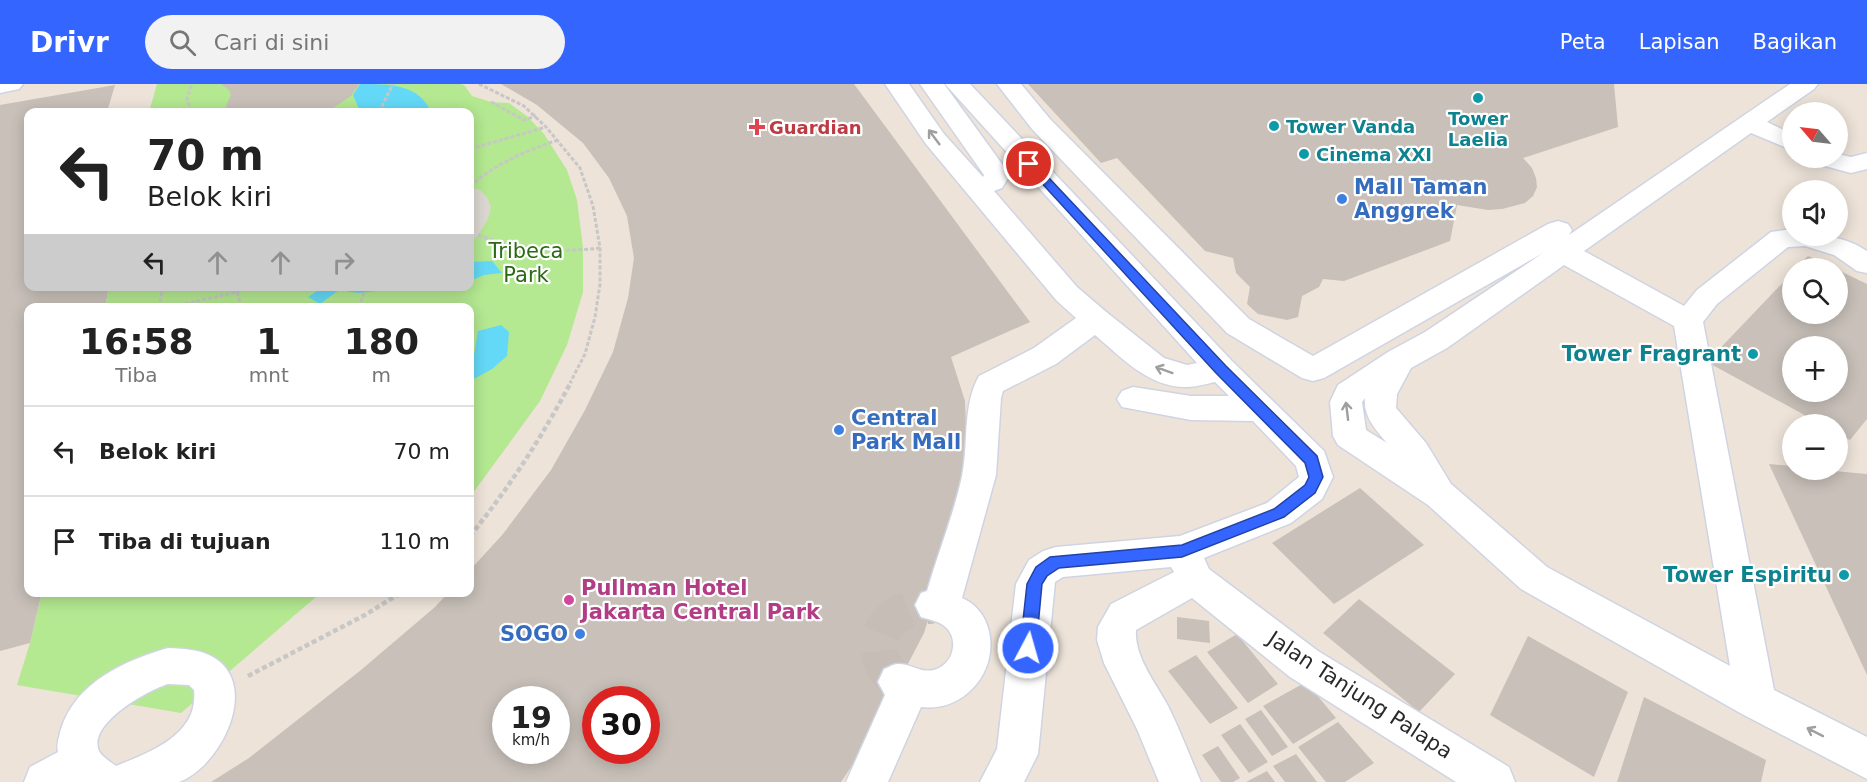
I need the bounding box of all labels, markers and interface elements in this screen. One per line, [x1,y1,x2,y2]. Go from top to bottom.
search box [145,15,565,69]
text: Drivr [30,26,109,59]
icon: search [166,26,199,59]
text: Cari di sini [214,30,329,55]
text: Peta [1560,30,1606,54]
text: Lapisan [1639,30,1720,54]
text: Bagikan [1753,30,1837,54]
marker: Tower Laelia [1471,91,1485,105]
north arrow [1782,102,1848,168]
map controls [1782,102,1848,480]
place label: Tower Laelia [1448,108,1508,150]
place label: Tower Vanda [1286,116,1415,137]
place label: Guardian [769,117,862,138]
marker: Tower Vanda [1267,119,1281,133]
marker: Guardian [750,120,764,134]
one-way arrow [927,129,940,145]
text: 70 m [147,131,264,180]
icon: left [48,132,126,210]
pin [1003,138,1054,189]
place label: Cinema XXI [1316,144,1432,165]
icon: arrive [1012,147,1045,180]
marker: Cinema XXI [1297,147,1311,161]
place label: Mall Taman Anggrek [1354,175,1488,223]
button: sound [1782,180,1848,246]
text: Belok kiri [147,181,272,212]
marker: Mall Taman Anggrek [1335,192,1349,206]
park label: Tribeca Park [488,239,563,287]
icon: left [138,246,171,279]
icon: ahead [201,246,234,279]
icon: ahead [264,246,297,279]
icon: right [327,246,360,279]
button: search [1782,258,1848,324]
text: 16:58 [79,321,194,362]
text: 1 [256,321,281,362]
text: 180 [344,321,419,362]
button: + [1782,336,1848,402]
place label: Tower Fragrant [1562,342,1741,366]
marker: Tower Fragrant [1746,347,1760,361]
text: Tiba [115,363,157,387]
text: mnt [249,363,289,387]
text: m [372,363,391,387]
one-way arrow [1155,364,1174,375]
one-way arrow [1341,402,1352,422]
place label: Central Park Mall [851,406,961,454]
button: − [1782,414,1848,480]
marker: Central Park Mall [832,423,846,437]
icon: left [48,435,81,468]
text: Belok kiri [99,439,216,464]
text: 70 m [394,439,450,464]
icon: arrive [48,525,81,558]
text: Tiba di tujuan [99,529,271,554]
text: 110 m [380,529,450,554]
place label: Tower Espiritu [1663,563,1832,587]
marker: Tower Espiritu [1837,568,1851,582]
place label: Pullman Hotel Jakarta Central Park [579,576,821,624]
marker: Pullman Hotel Jakarta Central Park [562,593,576,607]
position arrow [996,616,1060,680]
place label: SOGO [500,622,568,646]
street label: Jalan Tanjung Palapa [1262,625,1457,764]
marker: SOGO [573,627,587,641]
speed limit sign: 30 [582,686,660,764]
text: 19 [510,700,552,735]
one-way arrow [1807,726,1824,738]
text: km/h [512,731,550,749]

